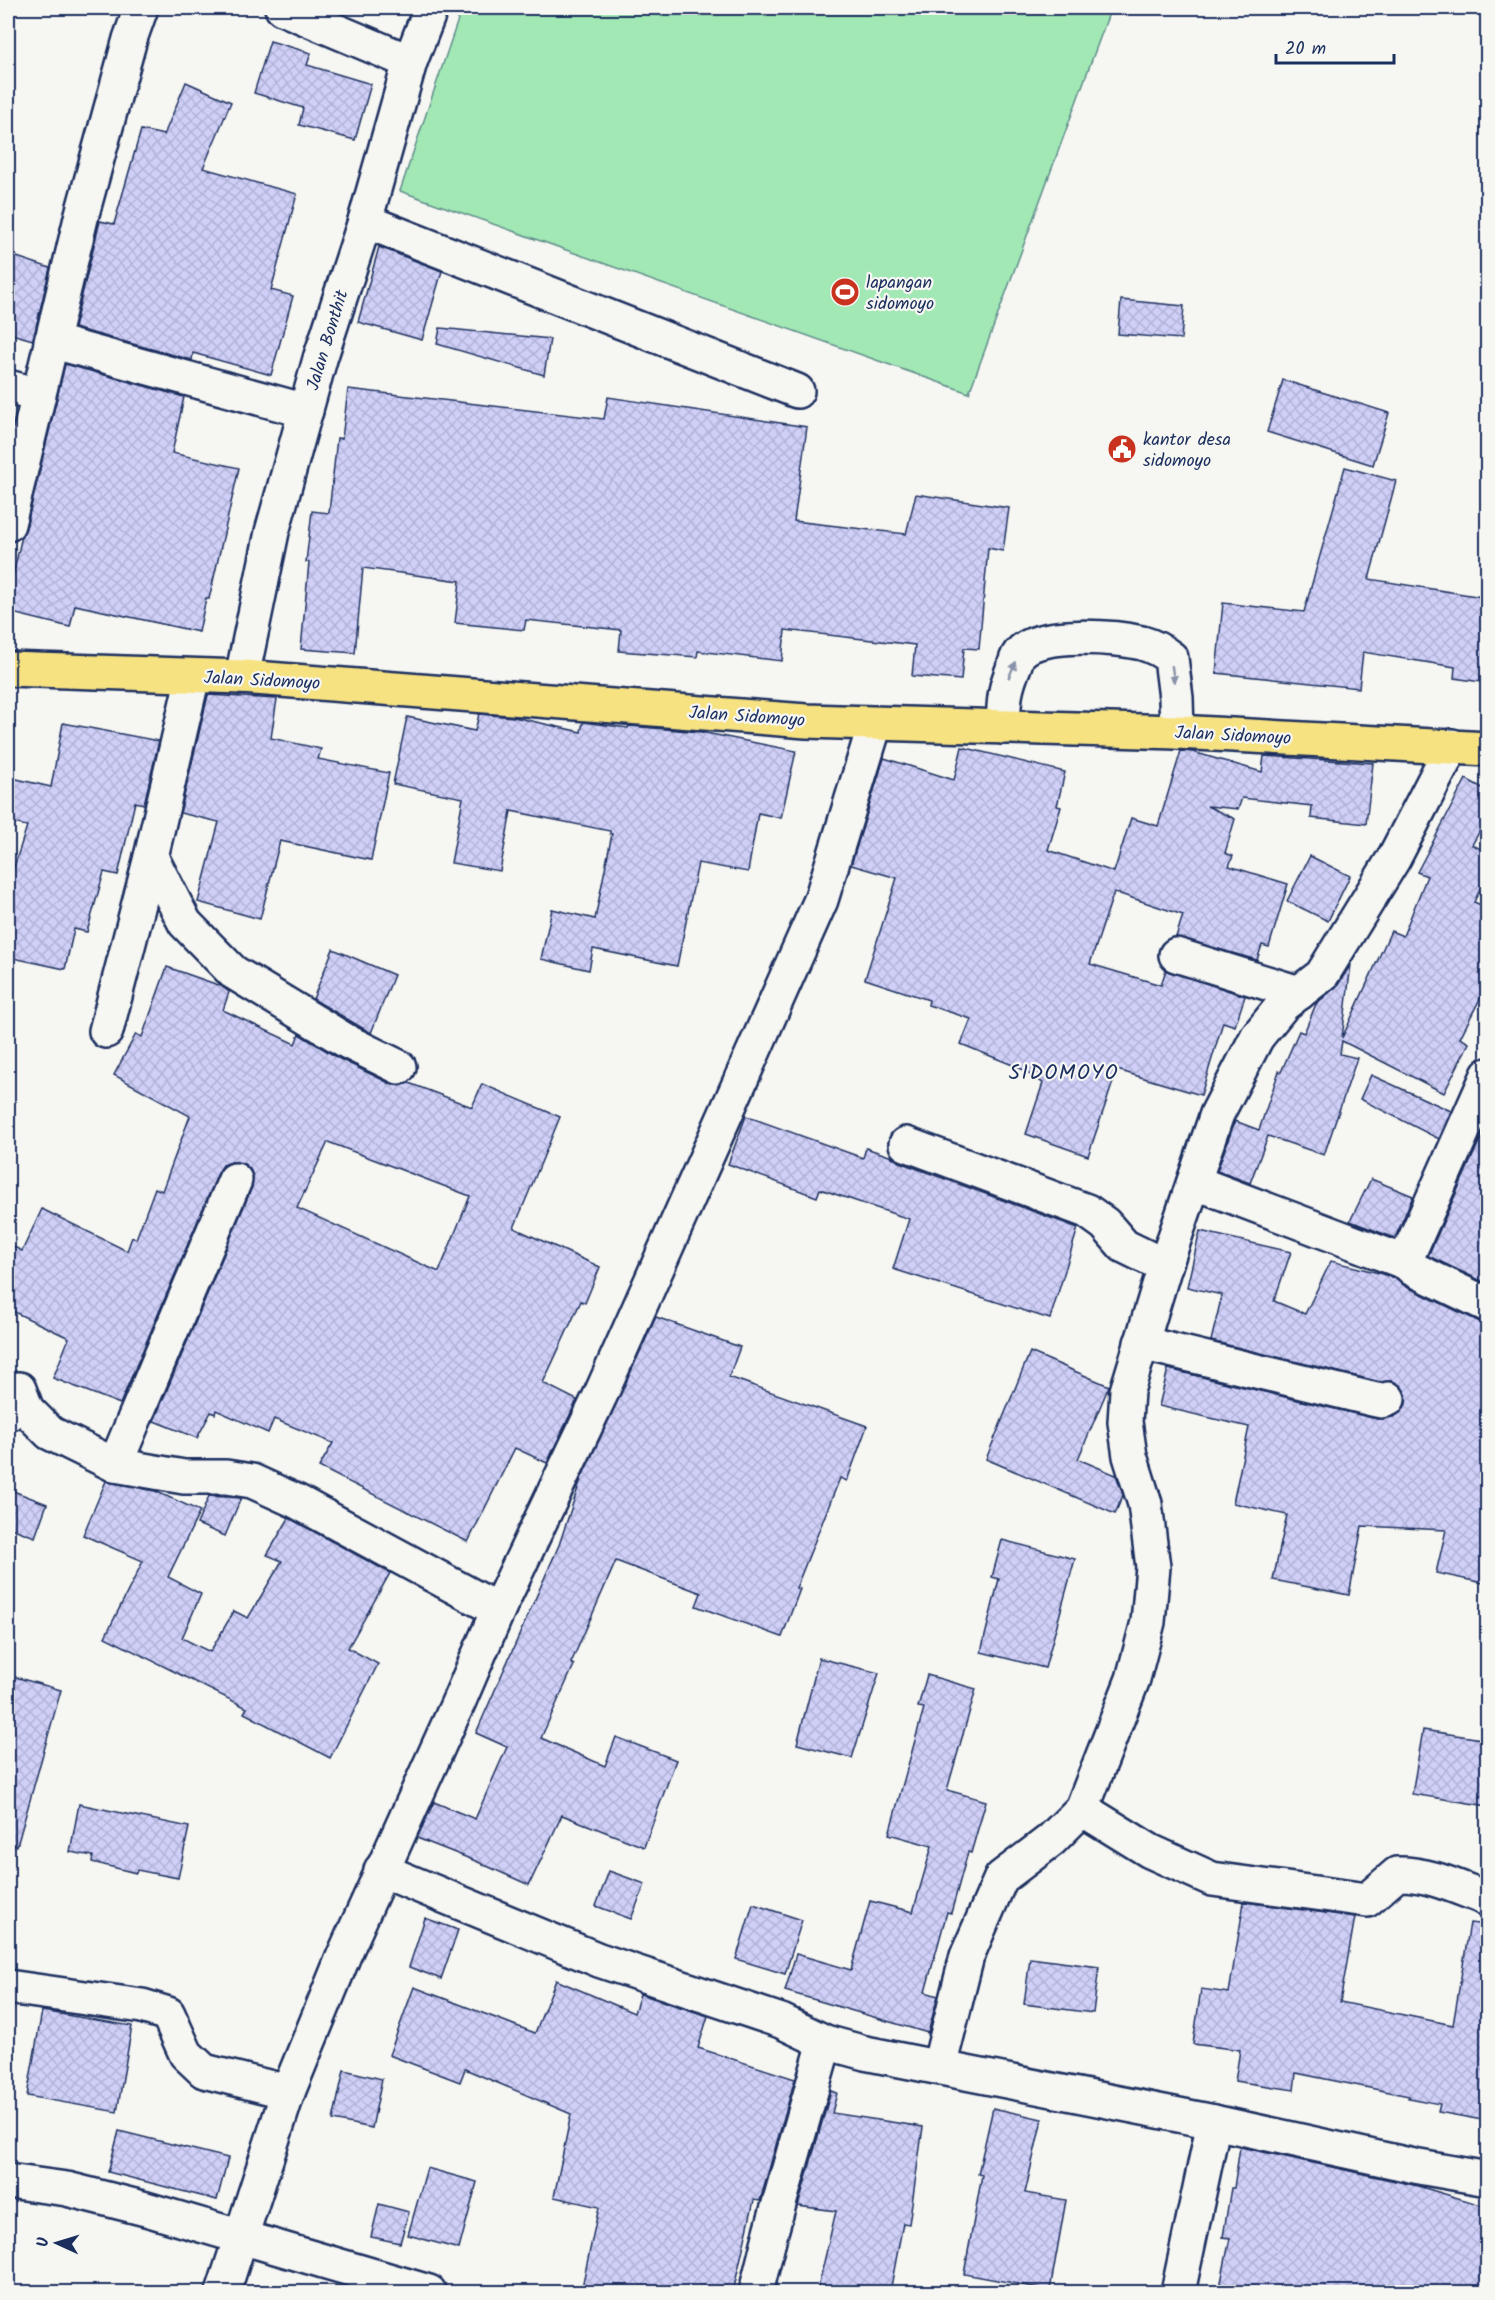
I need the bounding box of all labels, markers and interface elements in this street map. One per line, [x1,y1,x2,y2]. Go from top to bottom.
scale bar [1276,27,1394,65]
text: 20 m [1285,35,1326,64]
place label: lapangan sidomoyo [866,269,934,319]
sports icon: lapangan sidomoyo [829,276,861,308]
street label: Jalan Bonthit [299,286,358,394]
place label: kantor desa sidomoyo [1143,426,1231,476]
public building icon: kantor desa sidomoyo [1106,433,1138,465]
one-way arrow [1007,661,1017,679]
street label: Jalan Sidomoyo [203,664,321,699]
one-way arrow [1169,665,1178,684]
street label: Jalan Sidomoyo [688,699,806,736]
street label: Jalan Sidomoyo [1174,719,1292,754]
district label: SIDOMOYO [1009,1057,1119,1090]
north arrow [27,2213,87,2273]
text: U [31,2236,56,2248]

